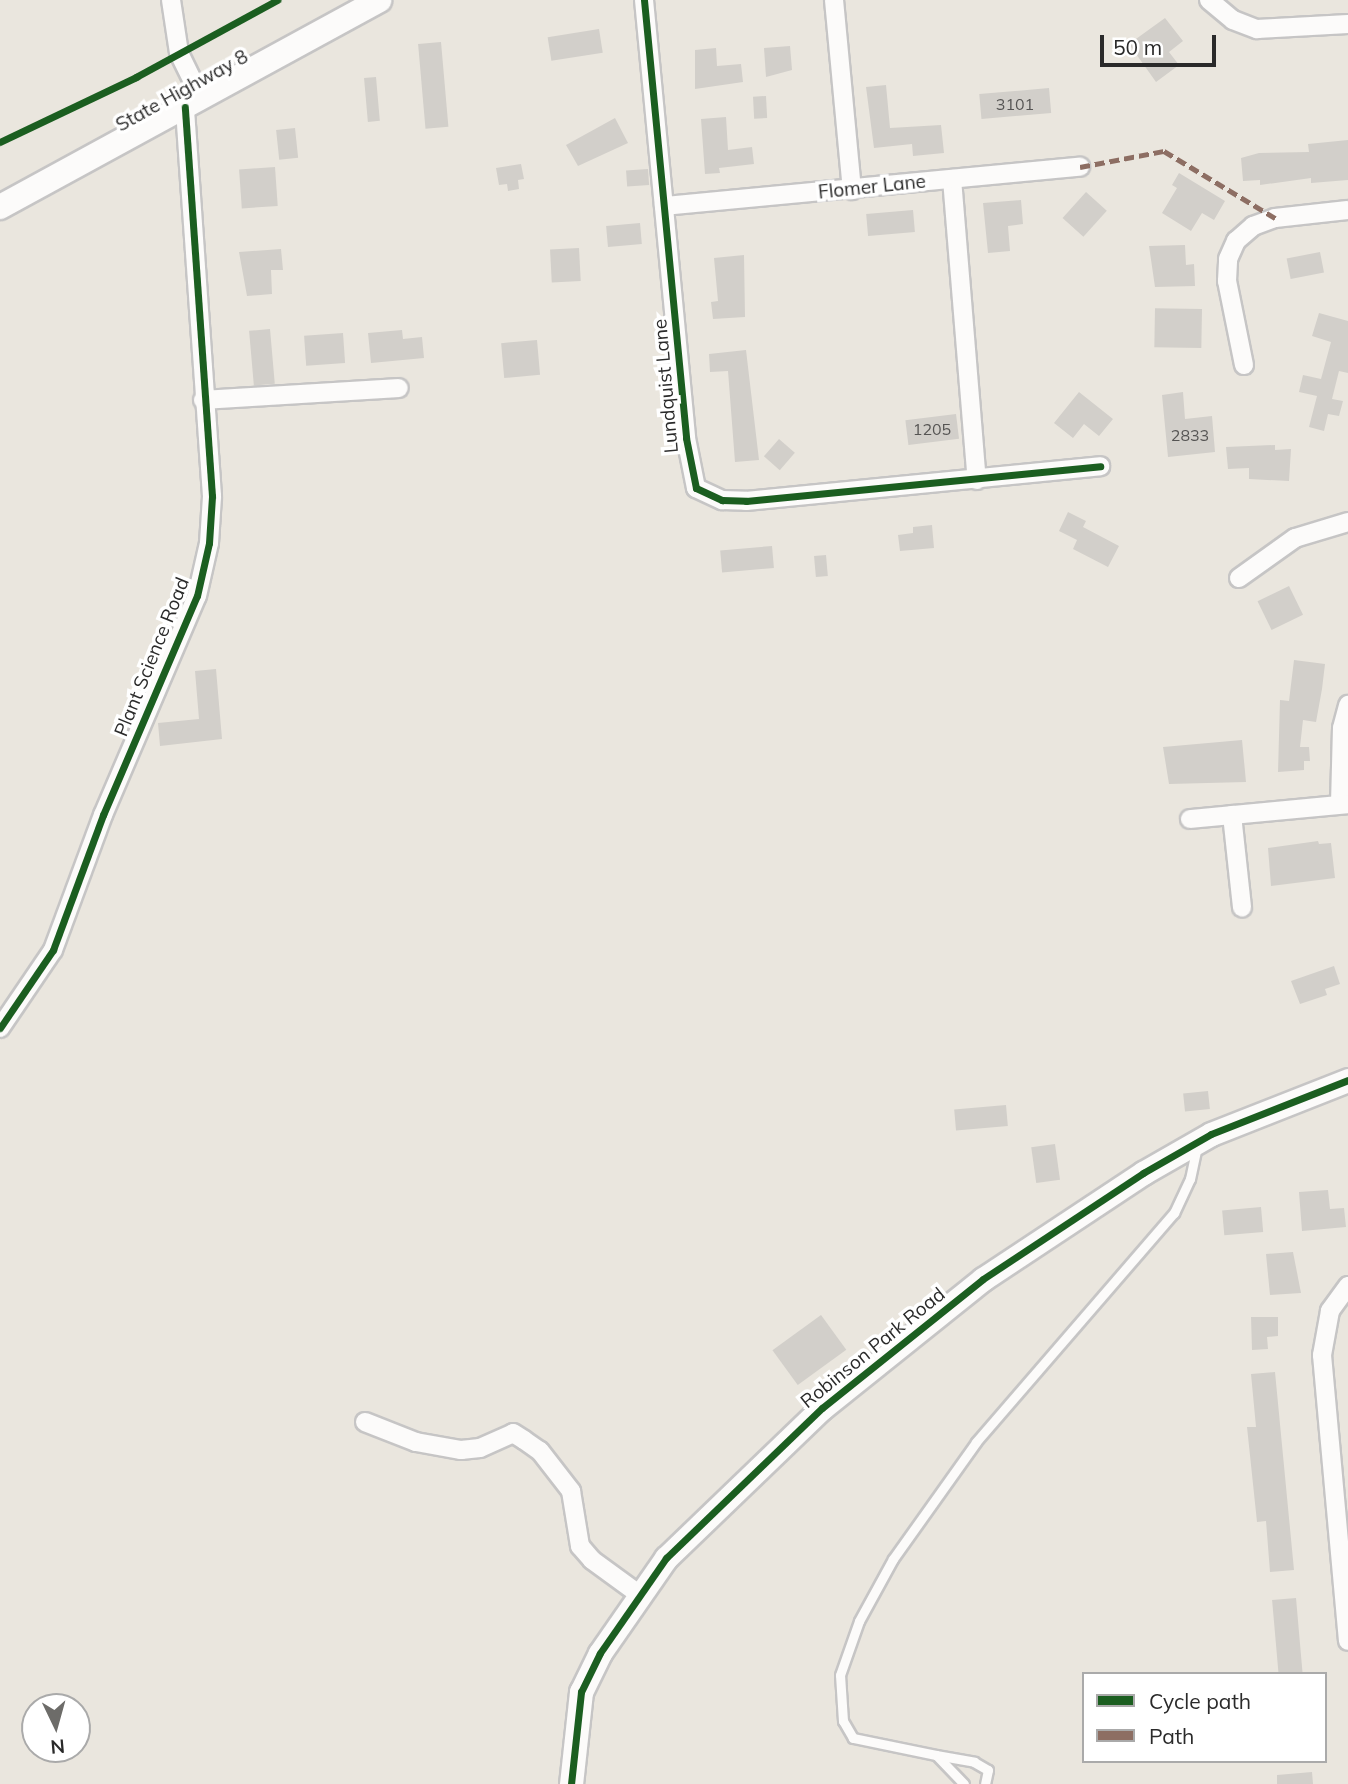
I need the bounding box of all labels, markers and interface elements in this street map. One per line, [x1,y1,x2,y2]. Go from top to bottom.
scale bar [1103,21,1218,65]
text: 50 m [1113,34,1162,60]
street label: State Highway 8 [112,45,252,137]
house number: 3101 [996,94,1034,114]
street label: Flomer Lane [817,170,927,204]
street label: Lundquist Lane [649,318,683,454]
house number: 1205 [913,419,951,439]
house number: 2833 [1171,425,1209,445]
street label: Plant Science Road [110,574,194,740]
street label: Robinson Park Road [796,1283,950,1413]
legend [1082,1672,1327,1763]
text: Cycle path [1149,1688,1251,1714]
north arrow [21,1693,91,1763]
text: Path [1149,1723,1194,1749]
text: N [49,1734,66,1760]

